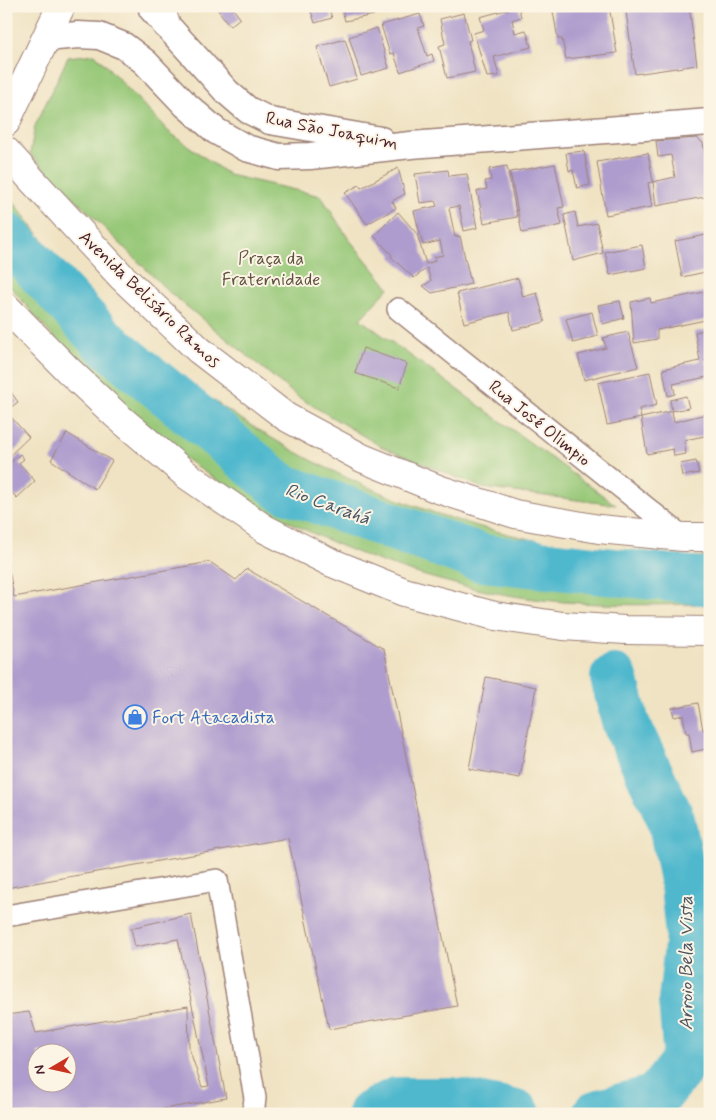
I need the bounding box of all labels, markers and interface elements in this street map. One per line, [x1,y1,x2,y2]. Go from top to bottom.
street label: Rua São Joaquim [264,106,400,156]
street label: Avenida Belisário Ramos [73,226,225,374]
park label: Praça da Fraternidade [222,247,320,292]
street label: Rua José Olímpio [483,375,595,472]
water label: Rio Carahá [282,478,373,531]
shop icon: Fort Atacadista [122,704,148,730]
place label: Fort Atacadista [152,706,275,730]
water label: Arroio Bela Vista [674,895,699,1030]
north arrow [28,1042,78,1092]
text: N [31,1064,50,1076]

